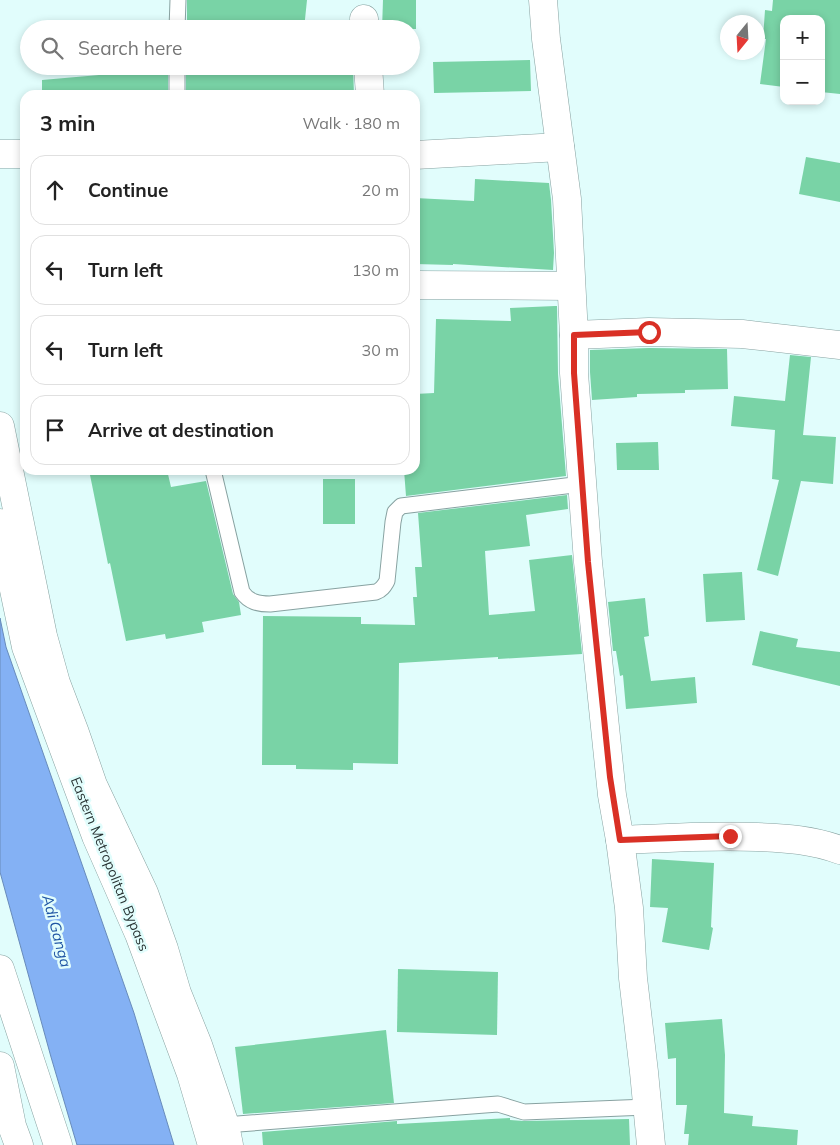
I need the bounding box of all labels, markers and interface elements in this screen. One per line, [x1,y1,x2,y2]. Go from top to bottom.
north arrow [720,15,765,60]
map controls [780,15,825,105]
button: + [780,15,825,60]
search box [20,20,420,75]
icon: search [38,34,66,62]
text: Search here [78,36,182,60]
button: − [780,60,825,105]
text: 3 min [40,110,95,136]
text: Walk · 180 m [302,113,400,133]
icon: ahead [41,176,69,204]
text: Continue [88,178,168,202]
text: 20 m [362,180,399,200]
icon: left [41,256,69,284]
text: Turn left [88,258,163,282]
text: 130 m [352,260,399,280]
route start [638,321,661,344]
icon: left [41,336,69,364]
text: Turn left [88,338,163,362]
text: 30 m [362,340,399,360]
icon: arrive [41,416,69,444]
text: Arrive at destination [88,418,274,442]
street label: Eastern Metropolitan Bypass [67,774,153,954]
route end [719,825,742,848]
water label: Adi Ganga [38,892,76,969]

